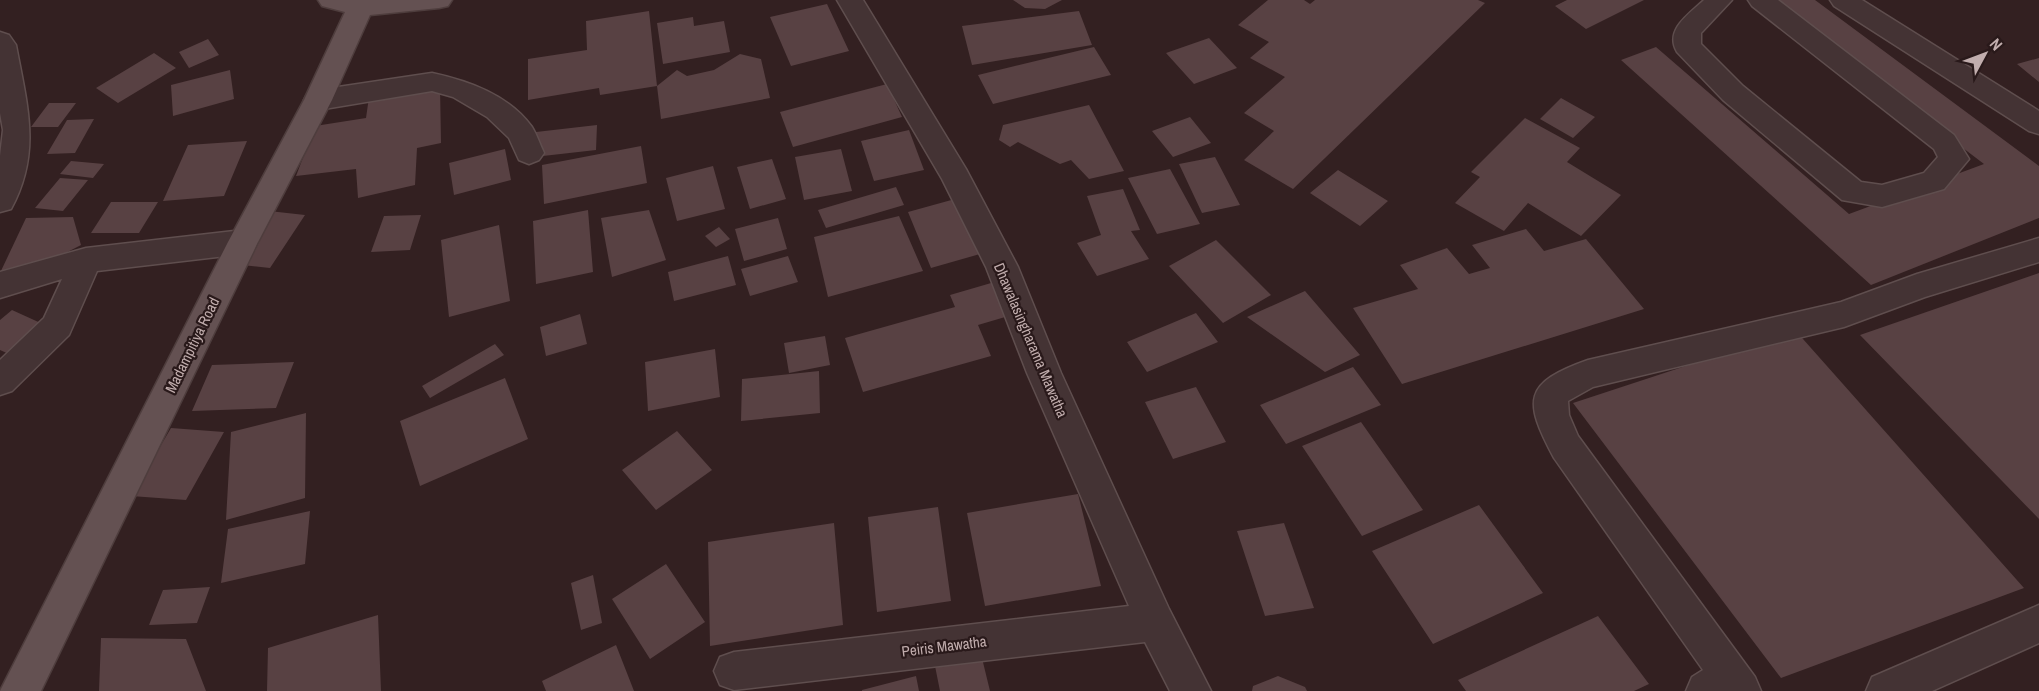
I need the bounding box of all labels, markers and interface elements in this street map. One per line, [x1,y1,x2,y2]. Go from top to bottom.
north arrow [1955,24,2015,84]
text: N [1985,33,2008,55]
street label: Dhawalasingharama Mawatha [989,259,1073,421]
street label: Madampitiya Road [160,294,224,396]
street label: Peiris Mawatha [900,630,988,662]

